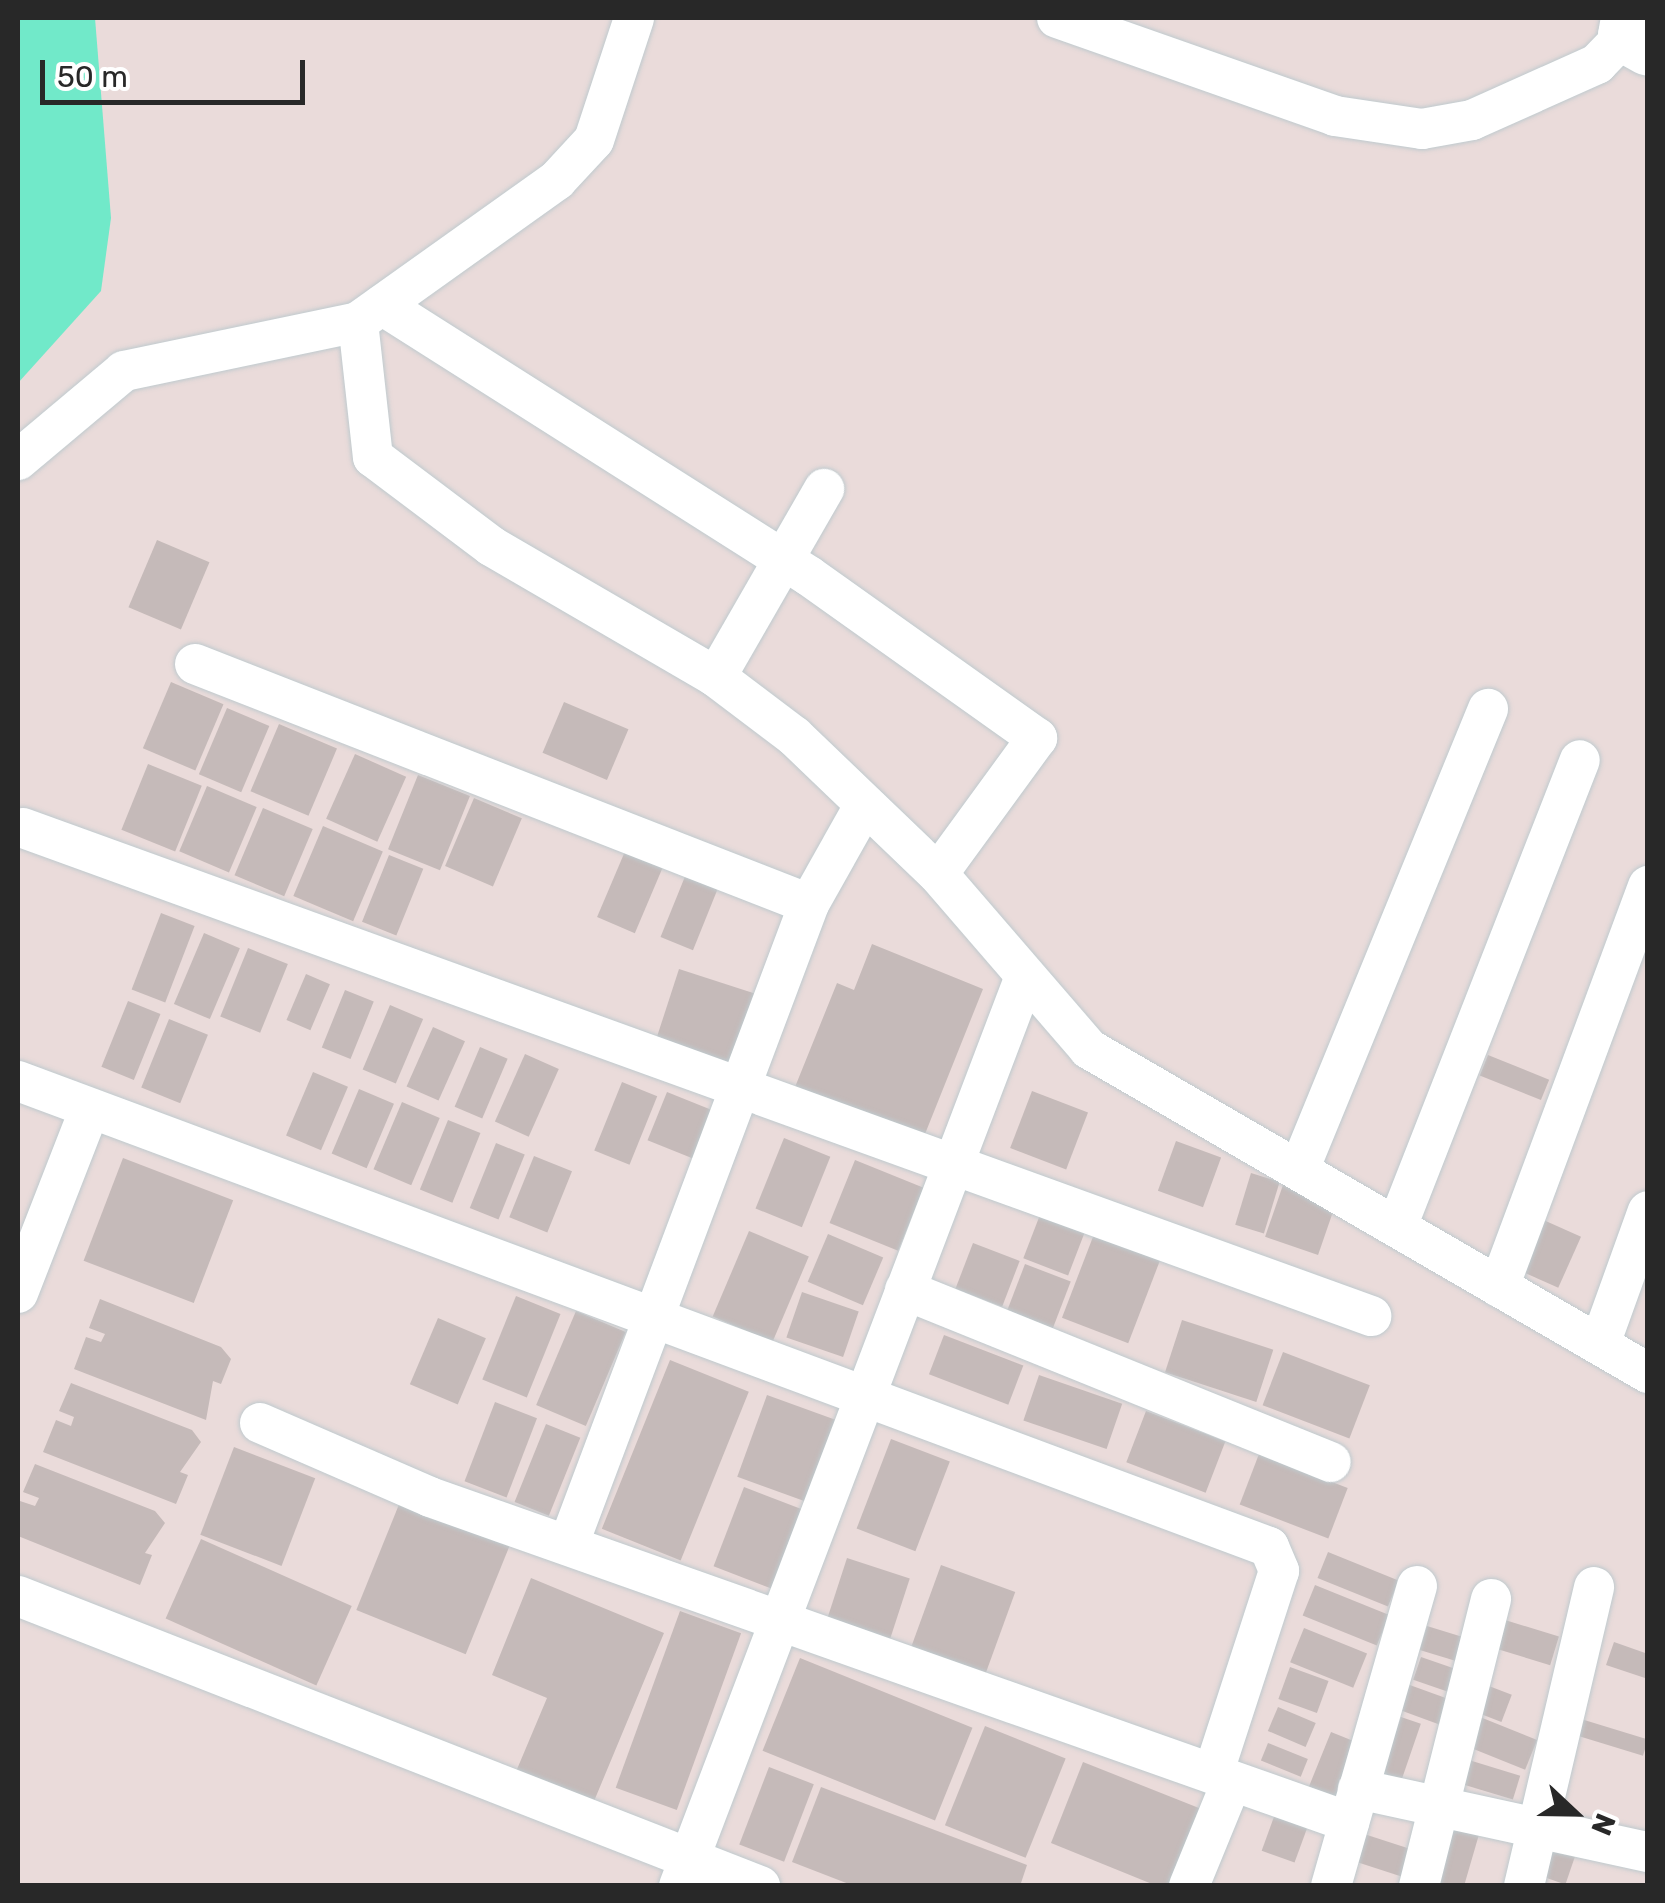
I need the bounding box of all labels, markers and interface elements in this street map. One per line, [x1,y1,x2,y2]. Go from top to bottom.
scale bar [45,40,310,102]
text: 50 m [57,59,128,95]
north arrow [1525,1763,1625,1863]
text: N [1584,1809,1622,1840]

